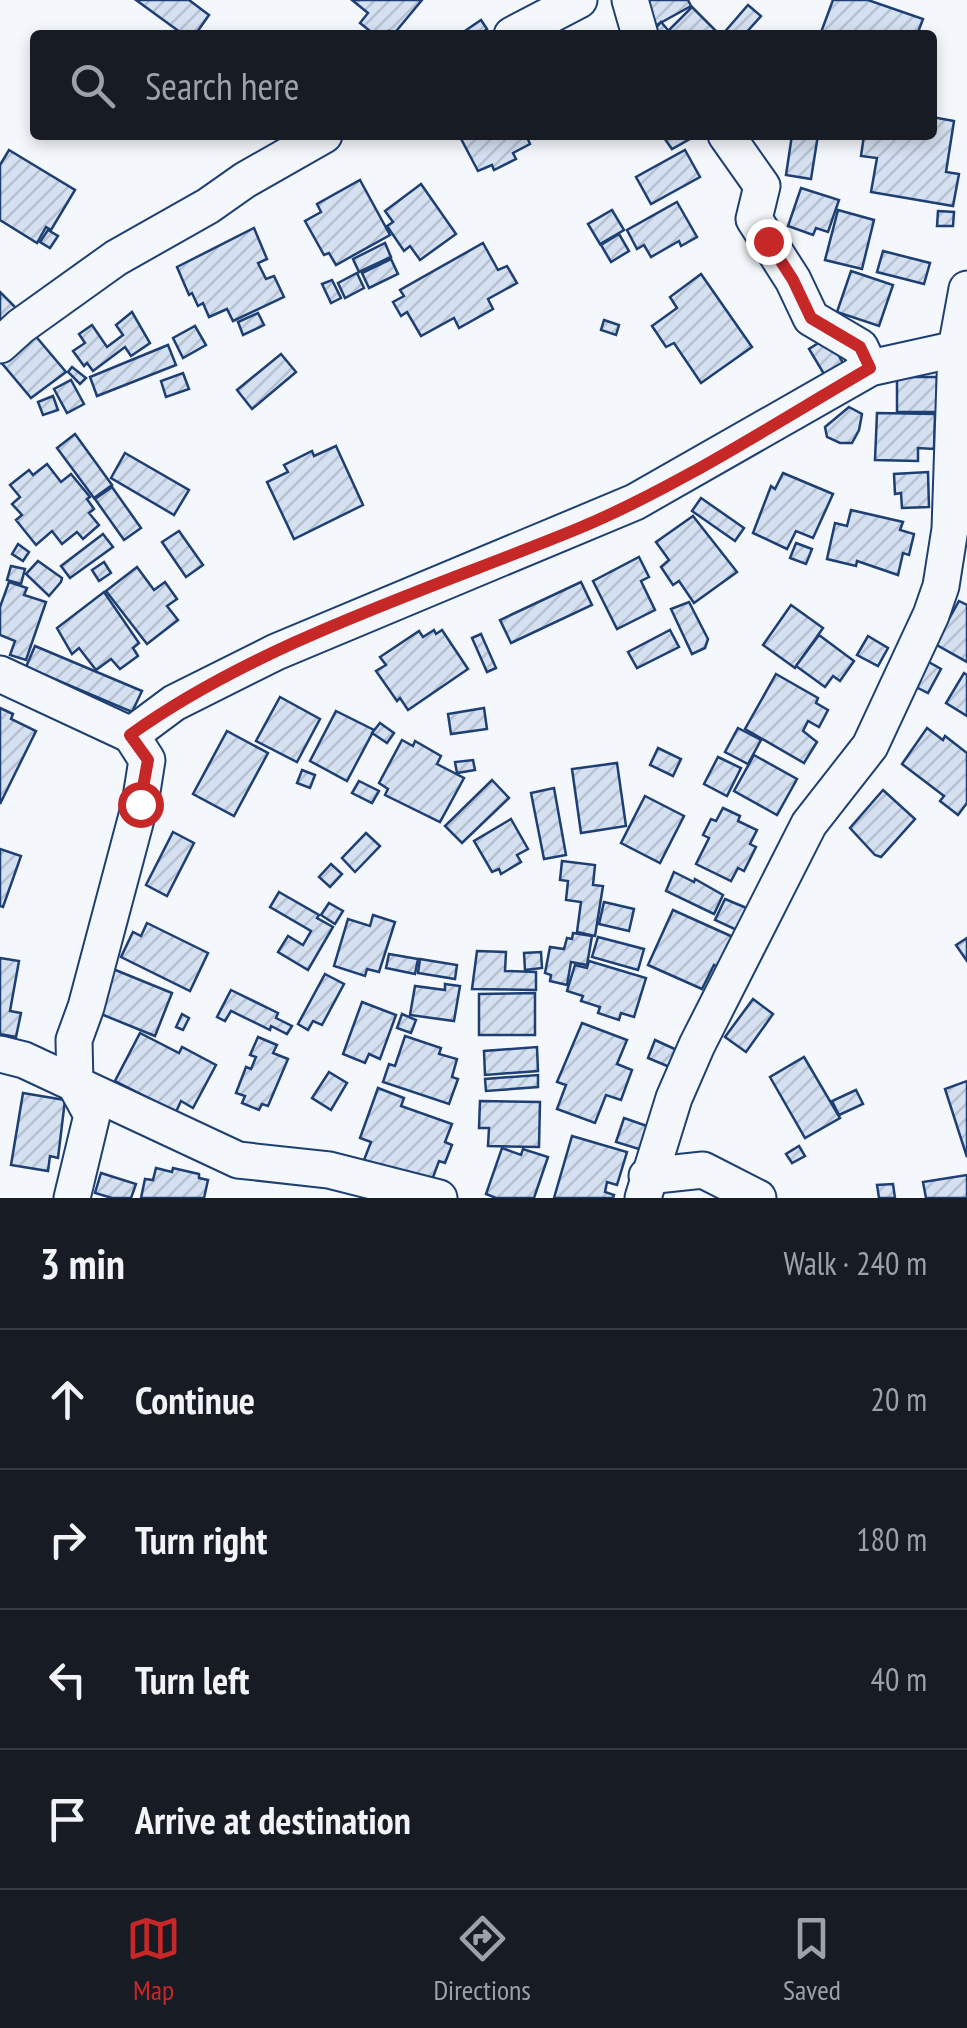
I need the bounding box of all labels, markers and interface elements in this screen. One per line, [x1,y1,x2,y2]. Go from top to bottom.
search box [30,30,937,140]
icon: search [65,58,120,113]
text: Search here [145,61,299,110]
route end [746,219,792,265]
route start [118,782,164,828]
text: 3 min [40,1236,125,1291]
text: Walk · 240 m [783,1242,927,1284]
icon: ahead [40,1372,95,1427]
text: Continue [135,1375,255,1424]
text: 20 m [871,1378,927,1420]
icon: right [40,1512,95,1567]
text: Turn right [135,1515,267,1564]
text: 180 m [856,1518,927,1560]
icon: left [40,1652,95,1707]
text: Turn left [135,1655,249,1704]
text: 40 m [871,1658,927,1700]
icon: arrive [40,1792,95,1847]
text: Arrive at destination [135,1795,411,1844]
tab: Map [126,1911,181,2008]
tab: Directions [433,1911,531,2008]
tab: Saved [783,1911,841,2008]

